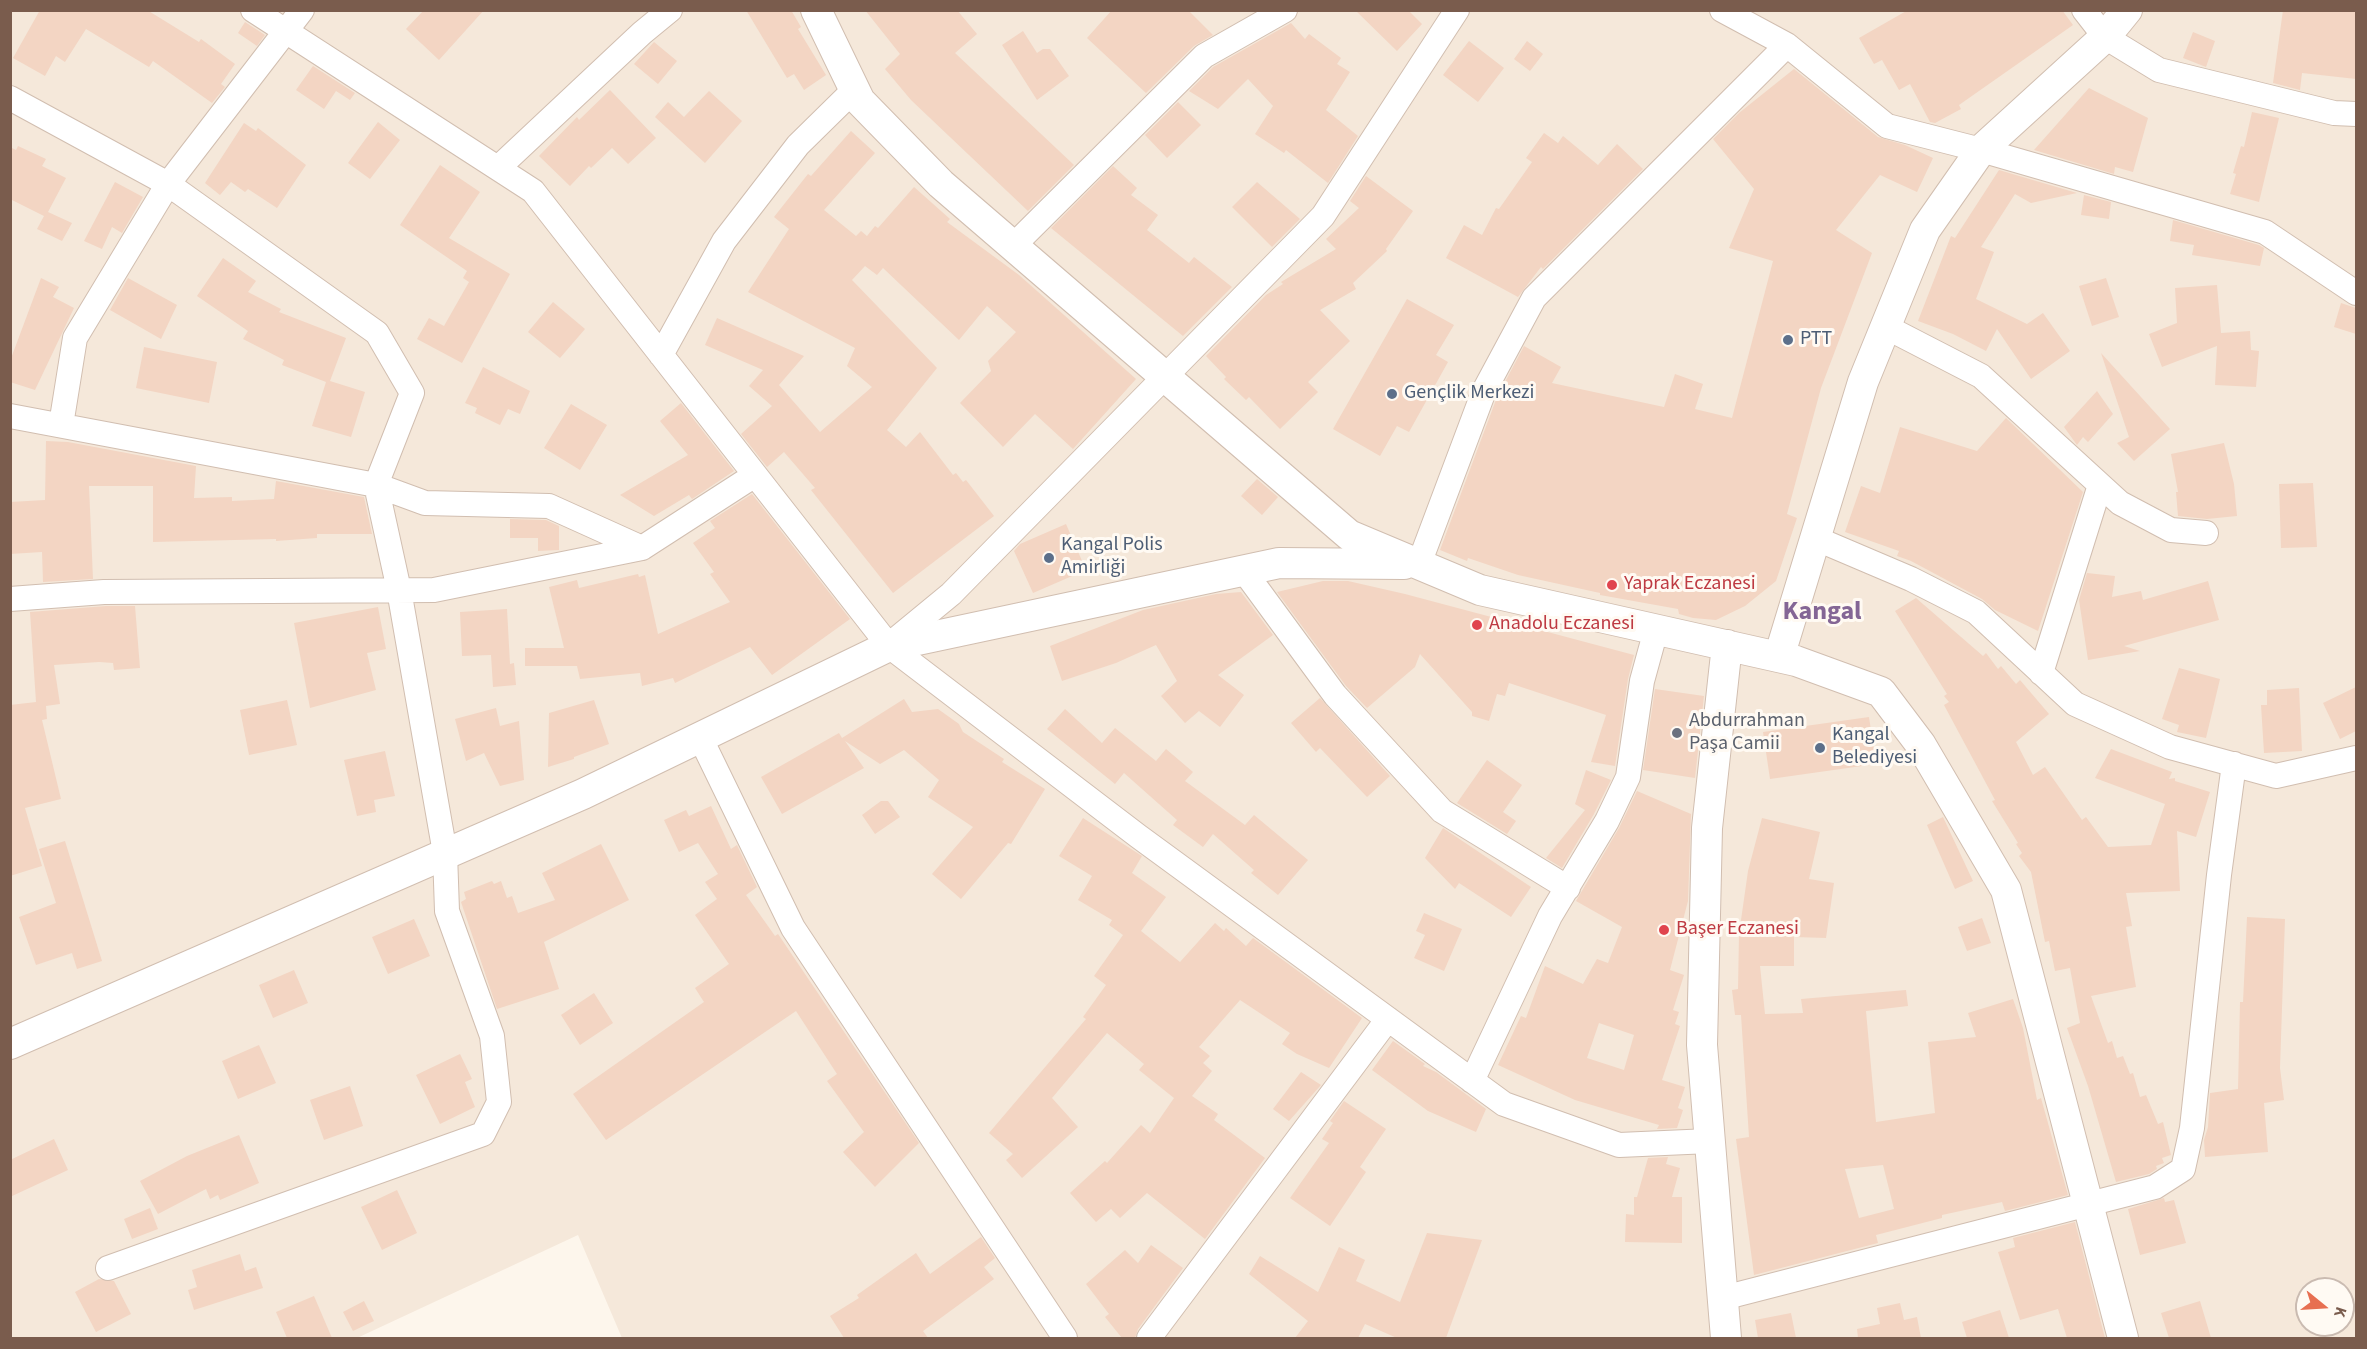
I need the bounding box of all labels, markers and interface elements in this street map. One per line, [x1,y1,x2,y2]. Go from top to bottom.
place label: PTT [1800,328,1832,352]
marker: PTT [1781,333,1795,347]
place label: Gençlik Merkezi [1404,382,1535,406]
marker: Gençlik Merkezi [1385,387,1399,401]
place label: Kangal Polis Amirliği [1061,534,1163,581]
marker: Kangal Polis Amirliği [1042,551,1056,565]
place label: Yaprak Eczanesi [1624,573,1756,597]
marker: Yaprak Eczanesi [1605,578,1619,592]
district label: Kangal [1782,597,1862,629]
place label: Anadolu Eczanesi [1489,613,1635,637]
marker: Anadolu Eczanesi [1470,618,1484,632]
place label: Abdurrahman Paşa Camii [1689,710,1805,757]
place label: Kangal Belediyesi [1832,724,1917,771]
marker: Abdurrahman Paşa Camii [1670,726,1684,740]
marker: Kangal Belediyesi [1813,741,1827,755]
place label: Başer Eczanesi [1676,918,1799,942]
marker: Başer Eczanesi [1657,923,1671,937]
north arrow [2295,1277,2355,1337]
text: K [2328,1304,2352,1320]

